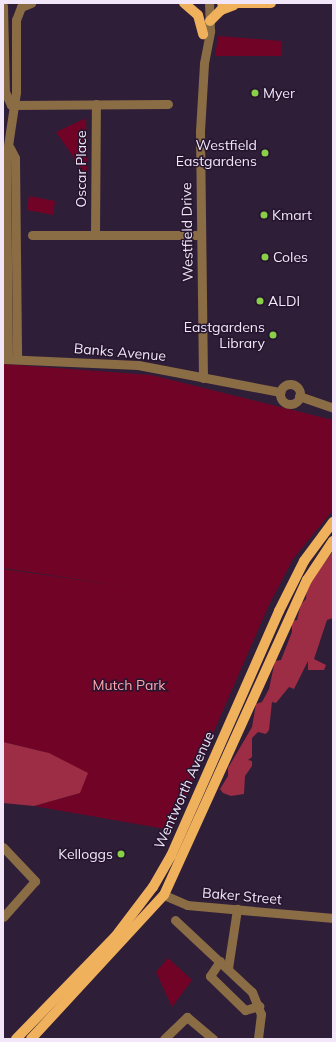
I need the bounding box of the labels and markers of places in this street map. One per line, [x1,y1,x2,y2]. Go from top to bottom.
place label: Myer [263,85,295,101]
marker: Myer [250,88,260,98]
place label: Westfield Eastgardens [176,137,257,170]
marker: Westfield Eastgardens [260,148,270,158]
place label: Kmart [272,207,312,223]
marker: Kmart [259,210,269,220]
place label: Coles [273,249,308,265]
marker: Coles [260,252,270,262]
place label: ALDI [268,293,300,309]
marker: ALDI [255,296,265,306]
place label: Eastgardens Library [184,319,265,352]
marker: Eastgardens Library [268,330,278,340]
place label: Kelloggs [58,846,113,862]
marker: Kelloggs [116,849,126,859]

